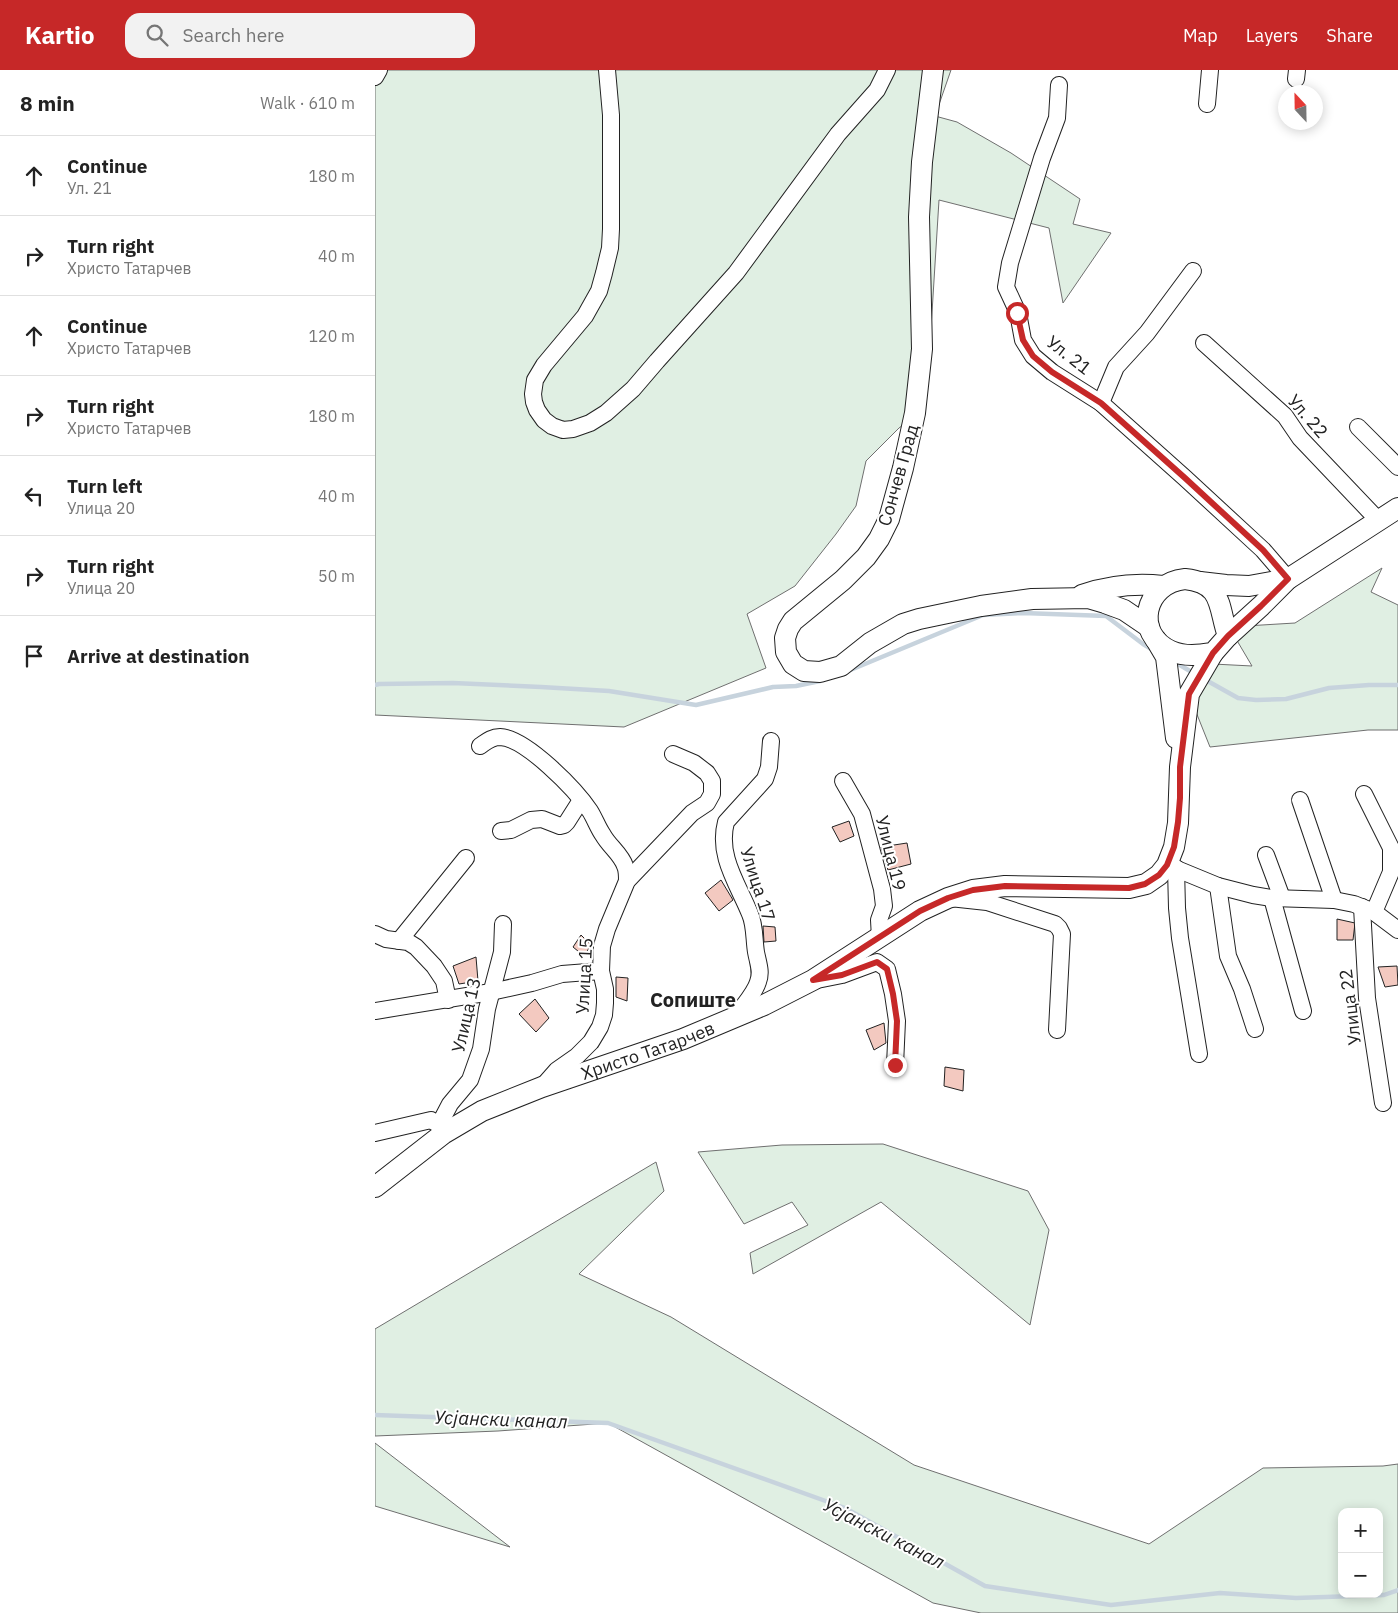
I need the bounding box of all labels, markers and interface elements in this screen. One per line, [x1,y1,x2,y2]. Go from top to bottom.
search box [125,13,475,58]
text: Kartio [25,19,95,51]
icon: search [143,21,171,49]
text: Search here [183,23,284,47]
text: Map [1183,24,1218,47]
text: Layers [1246,24,1298,47]
text: Share [1326,24,1373,47]
north arrow [1278,85,1323,130]
text: 8 min [20,89,75,117]
text: Walk · 610 m [260,93,355,113]
text: Continue [67,154,147,178]
icon: ahead [20,162,48,190]
text: 180 m [308,166,355,186]
text: Ул. 21 [67,178,112,198]
text: Turn right [67,234,154,258]
icon: right [20,242,48,270]
text: 40 m [318,246,355,266]
text: Христо Татарчев [67,258,191,278]
route start [1006,302,1029,325]
text: Continue [67,314,147,338]
icon: ahead [20,322,48,350]
text: 120 m [308,326,355,346]
street label: Ул. 21 [1042,330,1096,380]
text: Христо Татарчев [67,338,191,358]
street label: Ул. 22 [1283,389,1333,443]
text: Turn right [67,394,154,418]
icon: right [20,402,48,430]
text: 180 m [308,406,355,426]
text: Христо Татарчев [67,418,191,438]
street label: Сончев Град [872,421,924,529]
text: Turn left [67,474,143,498]
icon: left [20,482,48,510]
text: 40 m [318,486,355,506]
text: Улица 20 [67,498,135,518]
text: Turn right [67,554,154,578]
icon: right [20,562,48,590]
text: 50 m [318,566,355,586]
text: Улица 20 [67,578,135,598]
icon: arrive [20,642,48,670]
text: Arrive at destination [67,644,250,668]
street label: Улица 19 [871,813,911,893]
street label: Улица 17 [735,844,781,924]
street label: Улица 15 [571,937,597,1015]
street label: Улица 22 [1334,968,1366,1046]
street label: Улица 13 [446,975,486,1055]
district label: Сопиште [650,986,736,1013]
street label: Христо Татарчев [578,1016,718,1084]
route end [884,1054,907,1077]
water label: Усјански канал [434,1405,568,1433]
water label: Усјански канал [819,1492,949,1574]
map controls [1338,1508,1383,1598]
button: + [1338,1508,1383,1553]
button: − [1338,1553,1383,1598]

